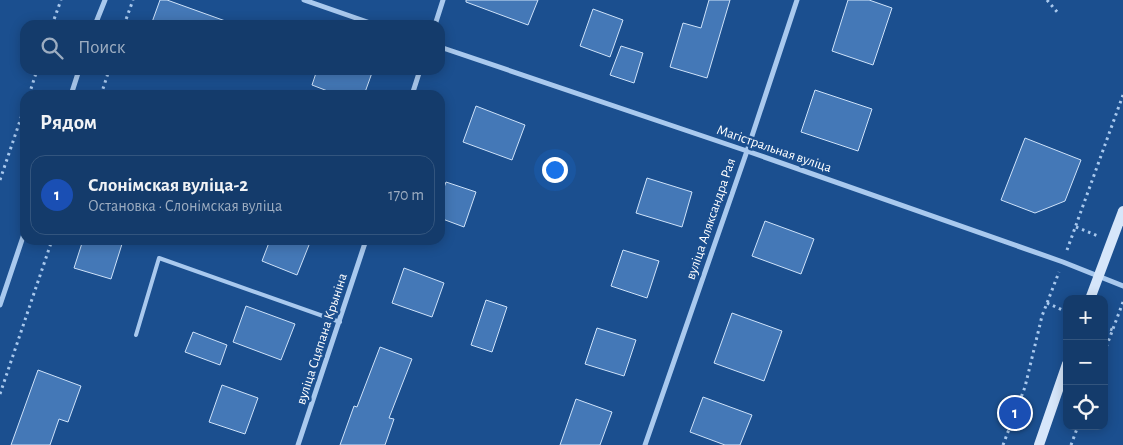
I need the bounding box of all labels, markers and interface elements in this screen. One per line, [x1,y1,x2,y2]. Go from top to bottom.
search box [20,20,445,75]
icon: search [38,34,66,62]
text: Поиск [78,38,125,57]
text: Рядом [40,112,97,133]
street label: Магістральная вуліца [715,123,834,175]
your location [542,157,568,183]
street label: вуліца Аляксандра Рая [684,157,738,281]
text: Слонімская вуліца-2 [88,176,248,195]
text: 1 [54,187,60,203]
text: 170 m [388,187,424,203]
text: Остановка · Слонімская вуліца [88,198,282,214]
street label: вуліца Сцяпана Крыніна [294,271,350,406]
map controls [1063,295,1108,430]
button: + [1063,295,1108,340]
button: − [1063,340,1108,385]
button: locate [1063,385,1108,430]
pin: 1 [999,394,1031,432]

